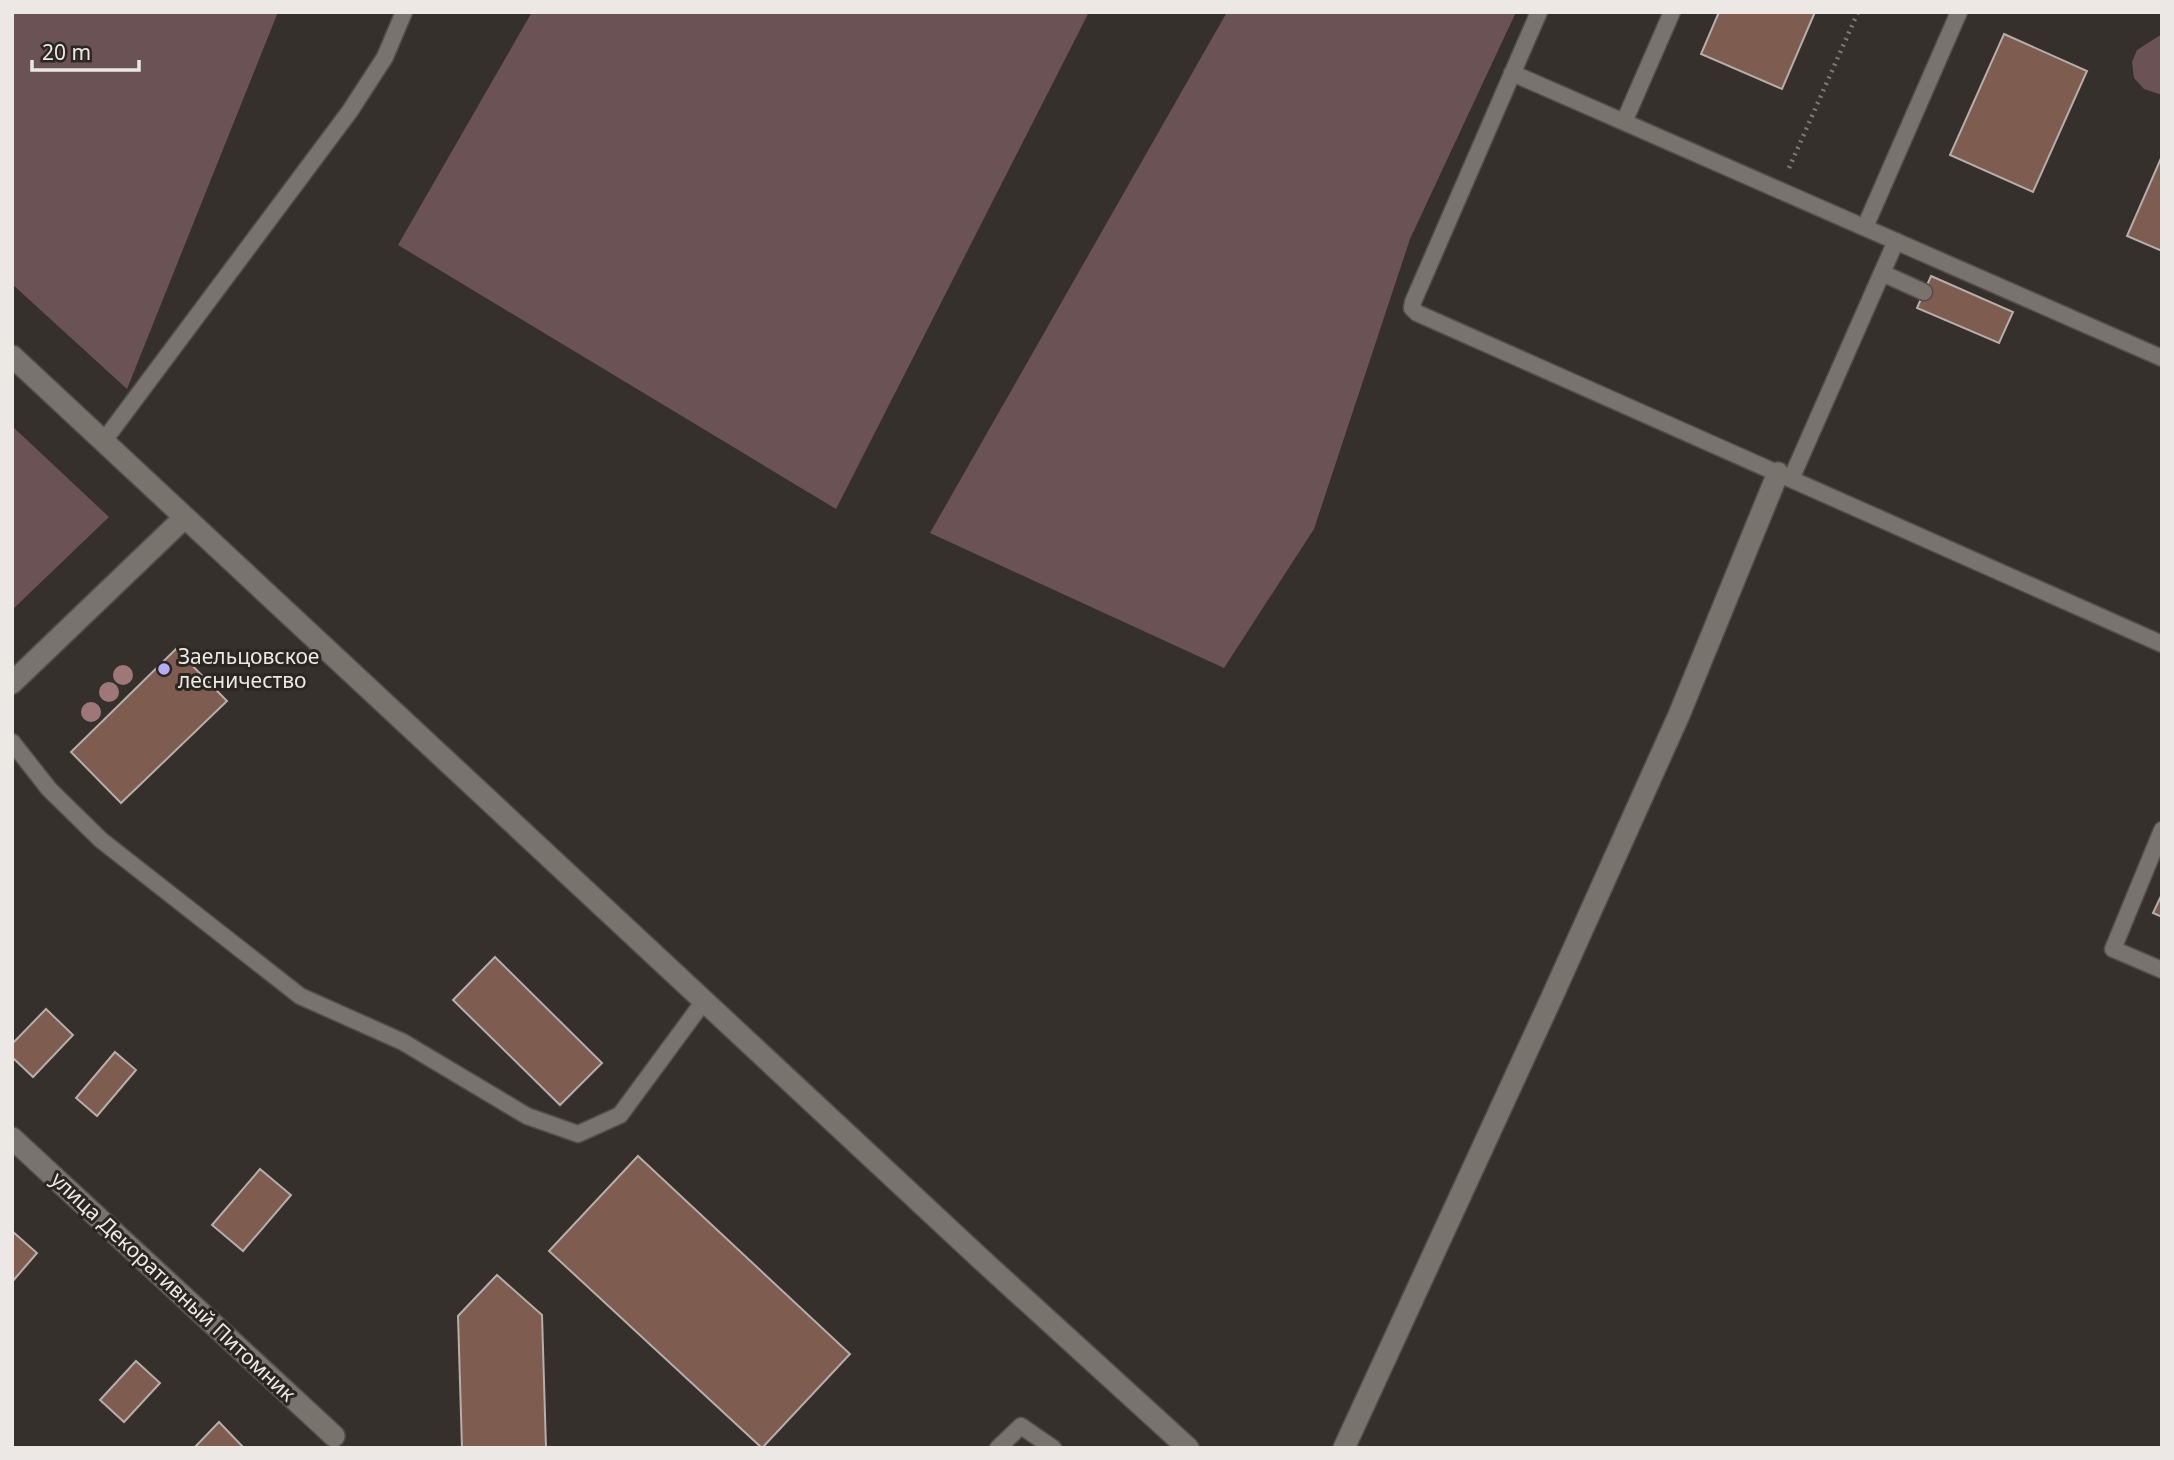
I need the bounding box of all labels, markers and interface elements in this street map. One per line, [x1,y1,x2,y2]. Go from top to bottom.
scale bar [32,28,138,72]
text: 20 m [42,38,91,66]
place label: Заельцовское лесничество [178,642,319,694]
marker: Заельцовское лесничество [156,661,172,677]
street label: улица Декоративный Питомник [45,1165,302,1407]

